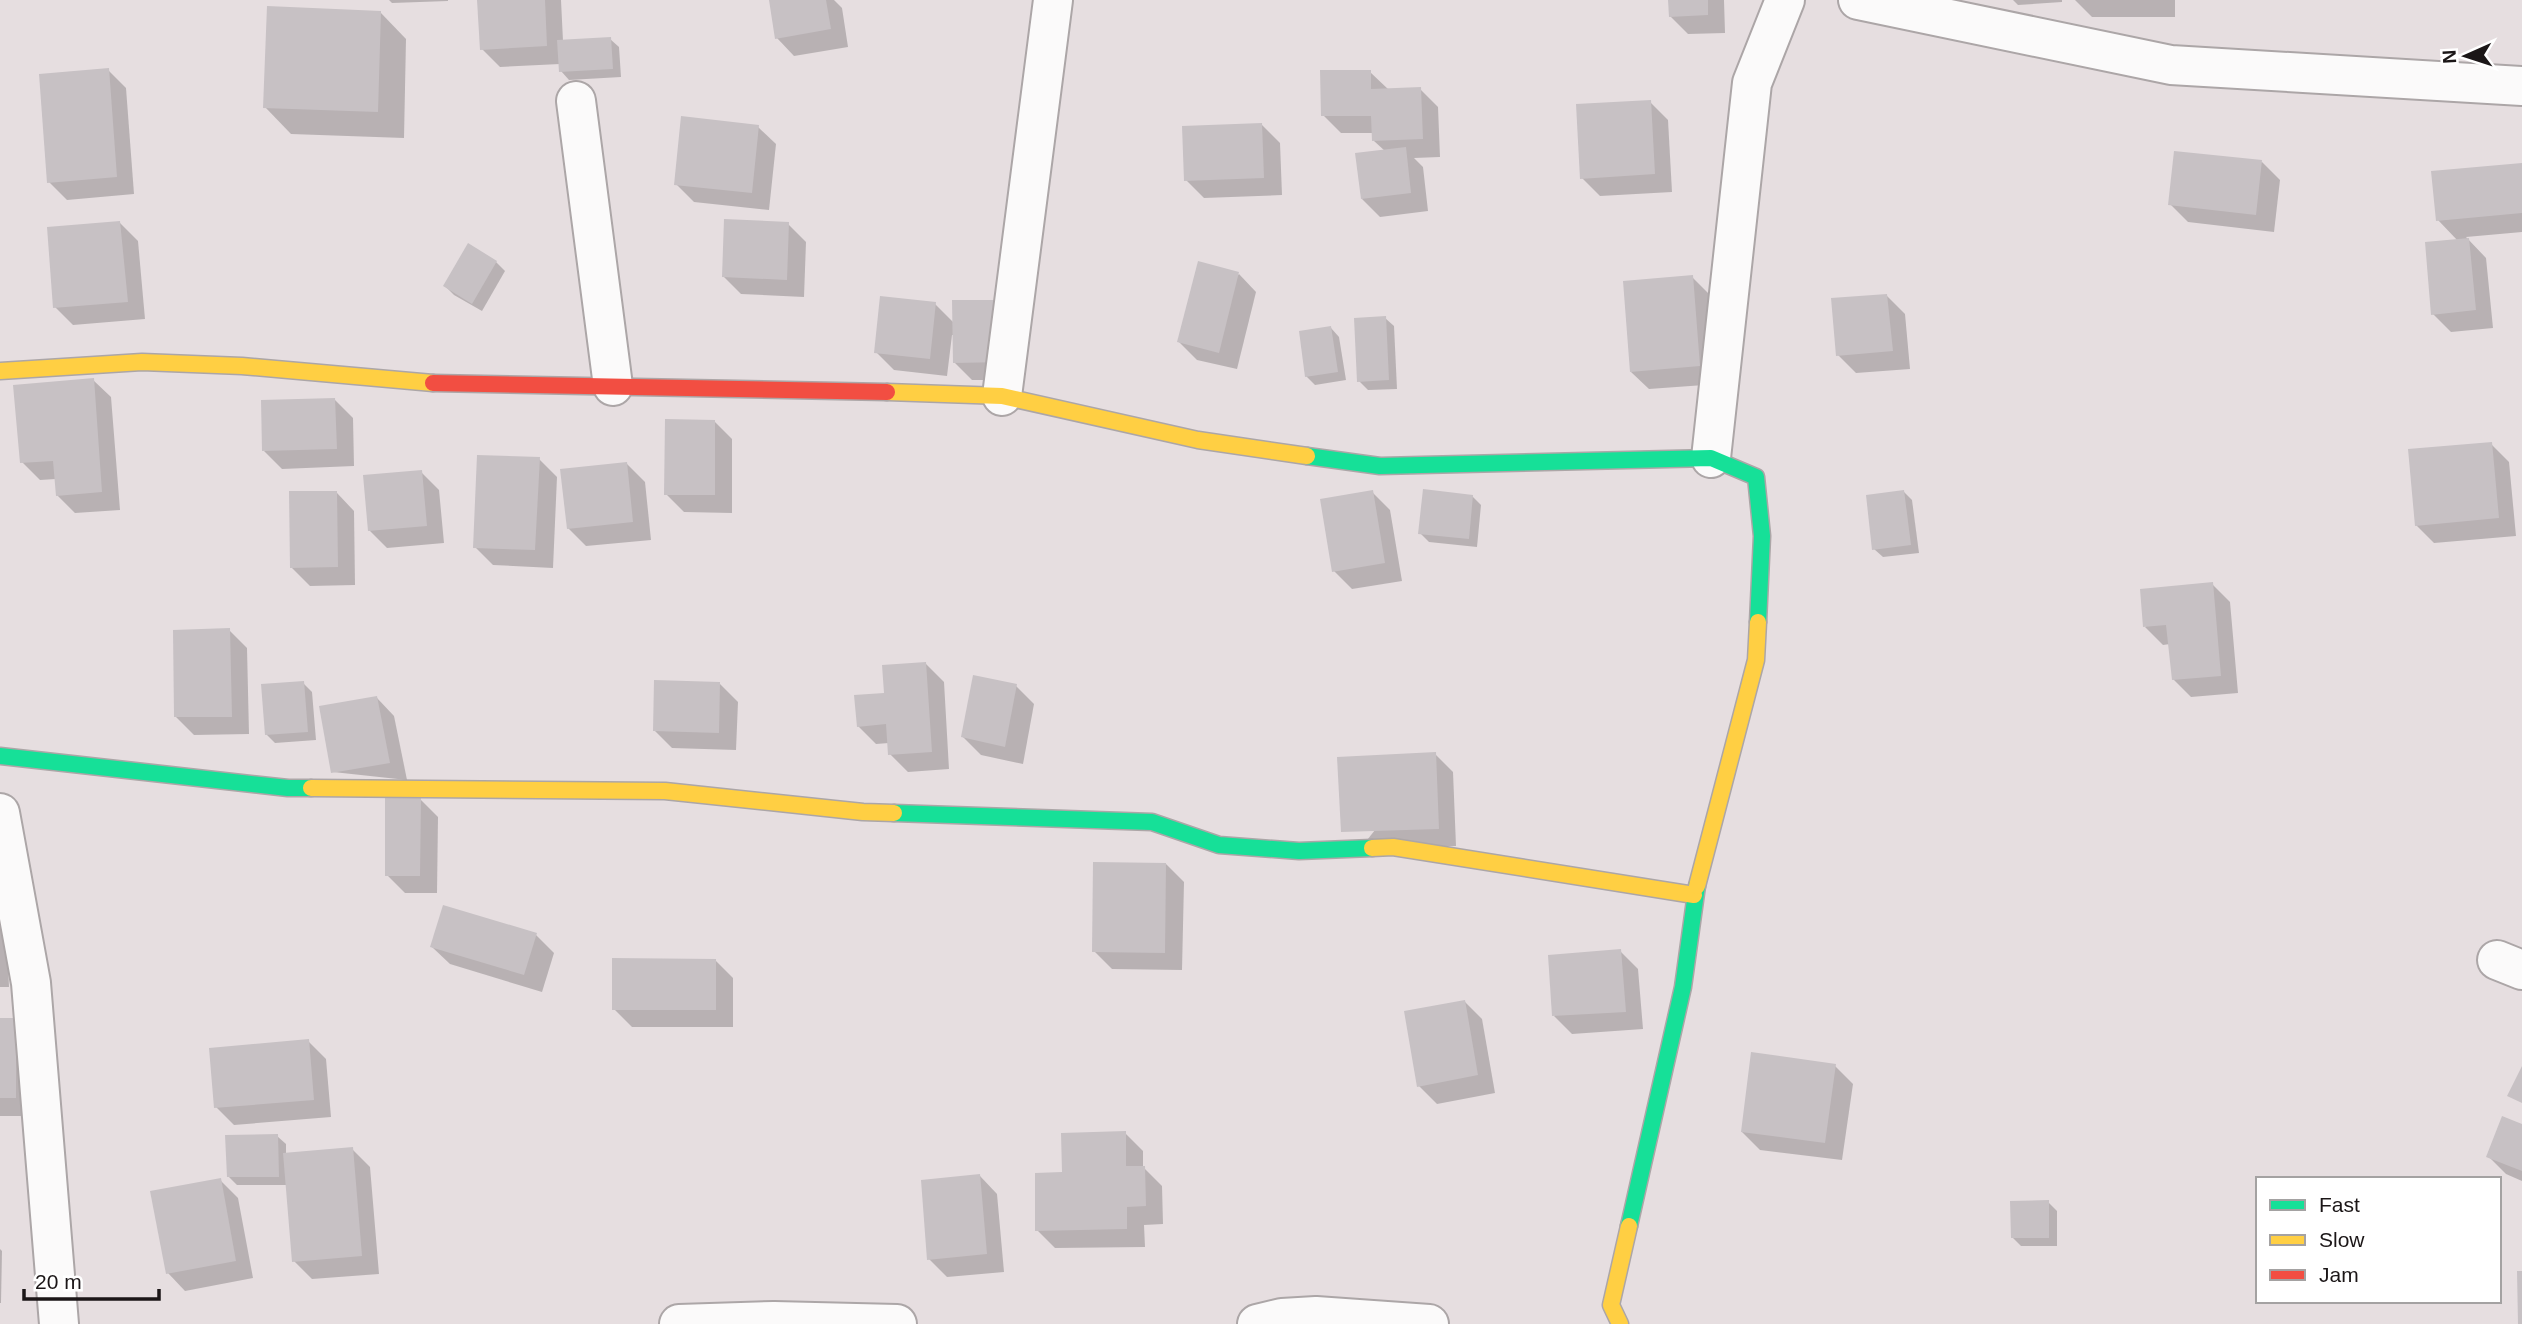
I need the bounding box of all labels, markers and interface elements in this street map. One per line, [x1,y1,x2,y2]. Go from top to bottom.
north arrow [2431,21,2501,91]
text: N [2439,49,2460,64]
legend [2256,1177,2501,1303]
text: Fast [2319,1193,2360,1216]
text: Slow [2319,1228,2365,1251]
scale bar [24,1258,159,1302]
text: Jam [2319,1263,2359,1286]
text: 20 m [35,1270,82,1293]

